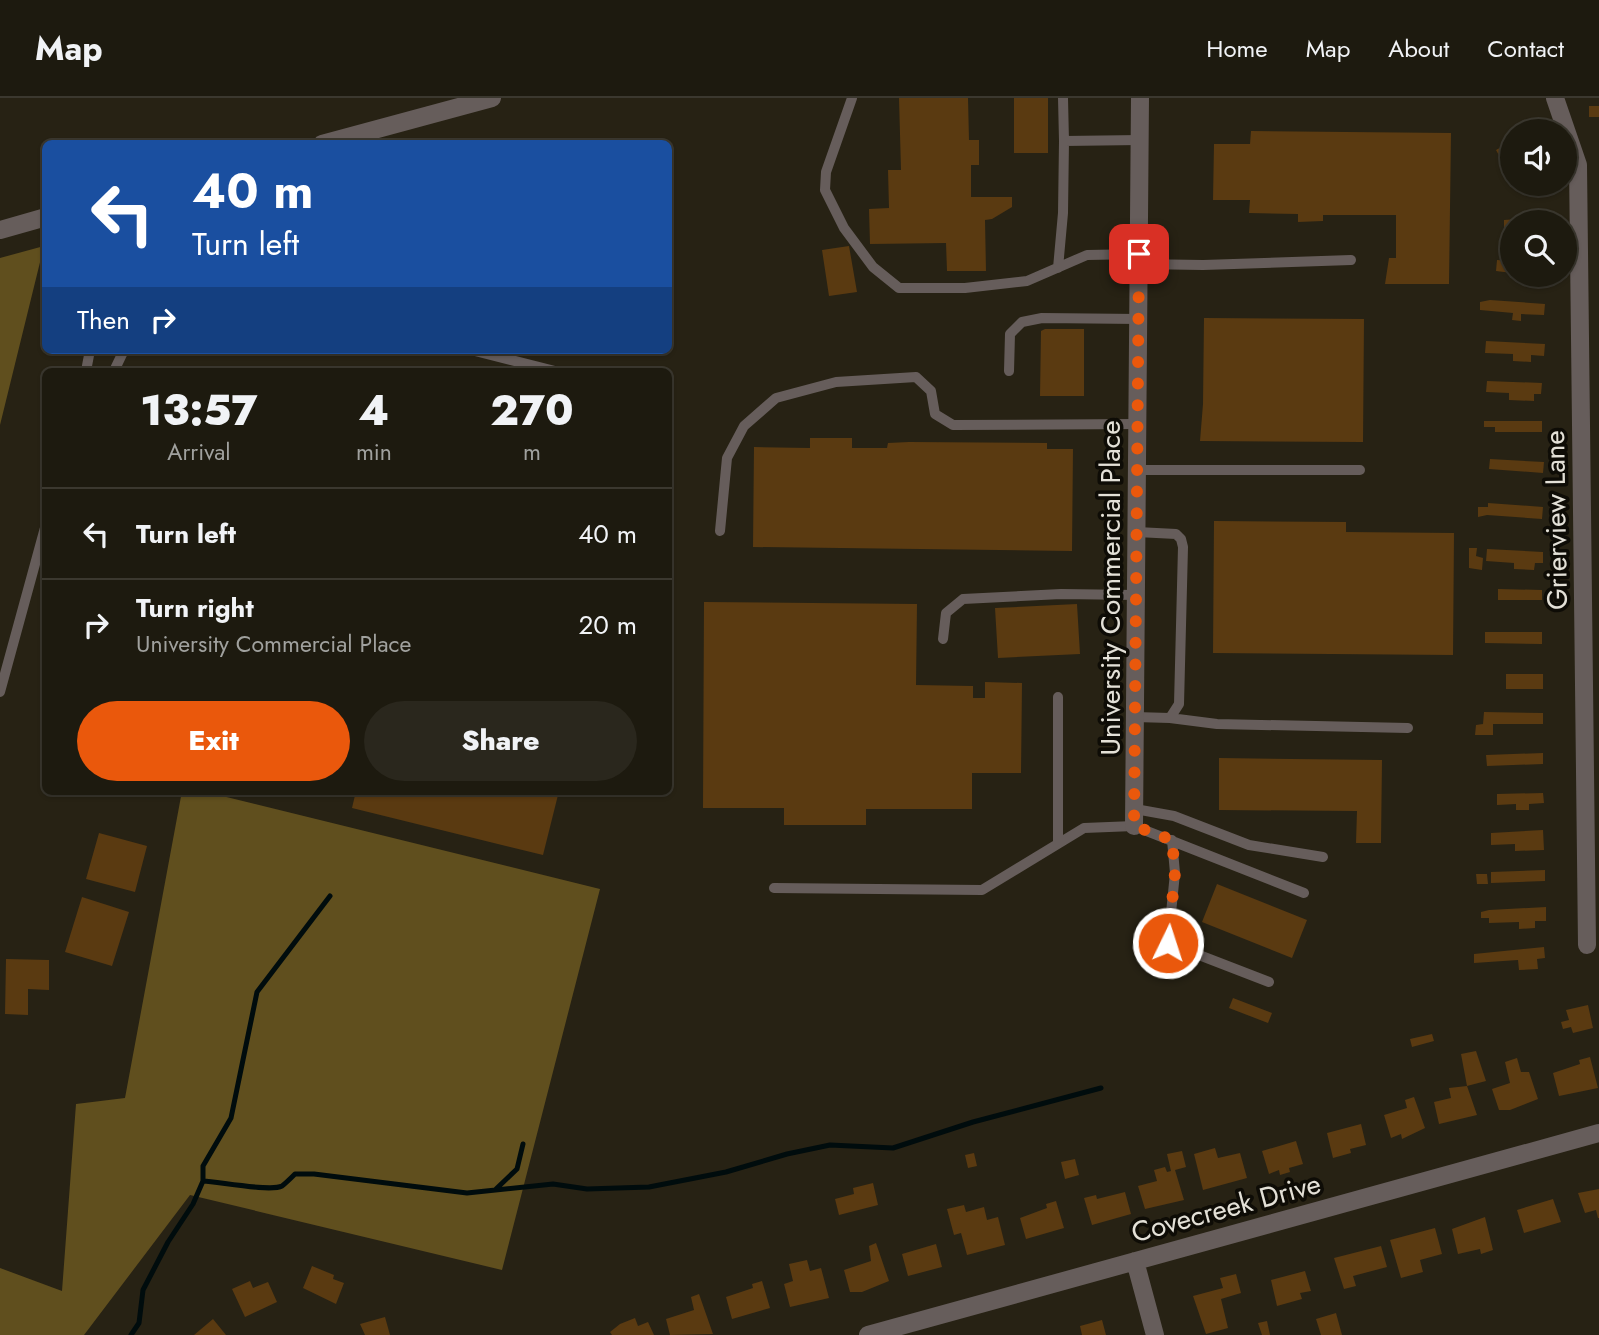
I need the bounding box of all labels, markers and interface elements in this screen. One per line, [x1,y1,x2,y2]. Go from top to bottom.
text: Map [35,25,103,72]
text: Home [1206,31,1268,66]
text: Map [1306,31,1350,66]
text: About [1388,31,1449,66]
text: Contact [1487,31,1564,66]
map controls [1500,119,1577,287]
button: sound [1500,119,1577,196]
text: 40 m [192,156,314,226]
icon: left [77,168,168,259]
button: search [1500,210,1577,287]
text: Turn left [192,221,299,267]
pin [1109,224,1169,284]
icon: arrive [1120,235,1158,273]
text: Then [77,301,130,339]
icon: right [144,301,182,339]
text: 13:57 [140,380,258,441]
text: 4 [359,380,389,441]
text: 270 [490,380,574,441]
street label: University Commercial Place [1090,420,1131,756]
street label: Grierview Lane [1534,430,1578,610]
text: Arrival [167,435,231,469]
text: min [356,435,392,469]
text: m [523,435,541,469]
icon: left [77,515,115,553]
text: Turn left [136,515,236,553]
text: 40 m [578,515,637,553]
text: Turn right [136,589,254,627]
icon: right [77,606,115,644]
text: 20 m [579,606,637,644]
text: University Commercial Place [136,627,411,661]
button: Exit [77,701,350,781]
button: Share [364,701,637,781]
position arrow [1131,906,1205,980]
street label: Covecreek Drive [1127,1163,1325,1253]

